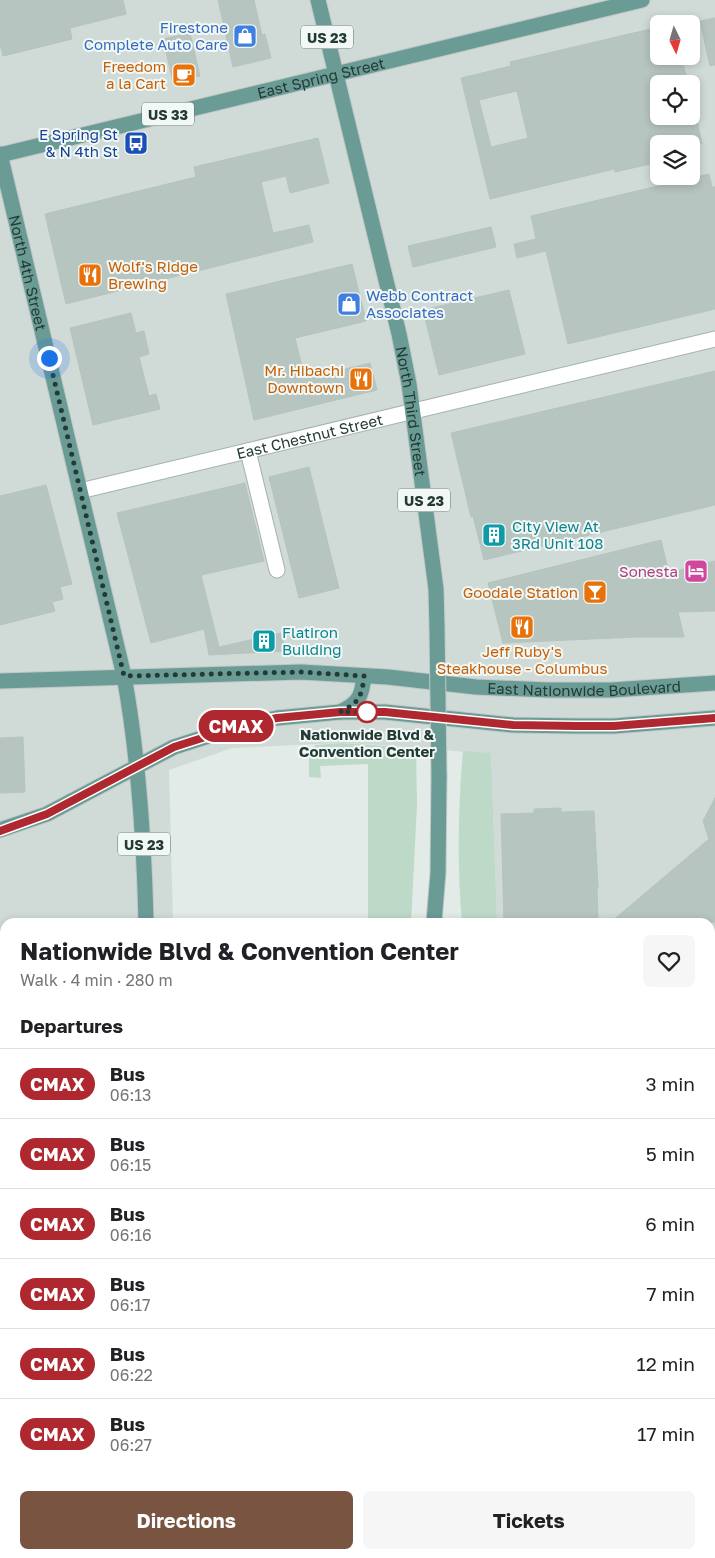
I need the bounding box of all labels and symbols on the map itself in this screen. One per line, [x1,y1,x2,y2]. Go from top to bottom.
north arrow [650,15,700,65]
place label: Firestone Complete Auto Care [84,18,228,53]
shop icon: Firestone Complete Auto Care [232,23,258,49]
road number: US 23 [301,26,353,48]
street label: East Spring Street [255,53,386,102]
place label: Freedom a la Cart [102,57,166,92]
cafe icon: Freedom a la Cart [171,62,197,88]
road number: US 33 [142,102,194,126]
place label: E Spring St & N 4th St [39,125,118,160]
bus stop icon: E Spring St & N 4th St [123,130,149,156]
street label: North 4th Street [6,213,51,332]
place label: Wolf's Ridge Brewing [108,257,198,292]
restaurant icon: Wolf's Ridge Brewing [77,262,103,288]
place label: Webb Contract Associates [366,286,473,321]
shop icon: Webb Contract Associates [336,291,362,317]
street label: North Third Street [393,345,430,477]
your location [37,346,62,371]
place label: Mr. Hibachi Downtown [264,361,344,396]
restaurant icon: Mr. Hibachi Downtown [348,366,374,392]
street label: East Chestnut Street [235,410,384,462]
road number: US 23 [398,488,450,512]
place label: City View At 3Rd Unit 108 [512,517,603,552]
building icon: City View At 3Rd Unit 108 [481,522,507,548]
hotel icon: Sonesta [683,558,709,584]
place label: Sonesta [619,562,678,580]
bar icon: Goodale Station [582,579,608,605]
place label: Goodale Station [463,583,578,601]
restaurant icon: Jeff Ruby's Steakhouse - Columbus [509,614,535,640]
place label: Flatiron Building [282,623,342,658]
building icon: Flatiron Building [251,628,277,654]
place label: Jeff Ruby's Steakhouse - Columbus [437,642,607,677]
street label: East Nationwide Boulevard [487,676,681,699]
marker: Nationwide Blvd & Convention Center [356,701,378,723]
line badge: CMAX [201,710,271,742]
place label: Nationwide Blvd & Convention Center [299,725,435,760]
road number: US 23 [118,832,170,856]

